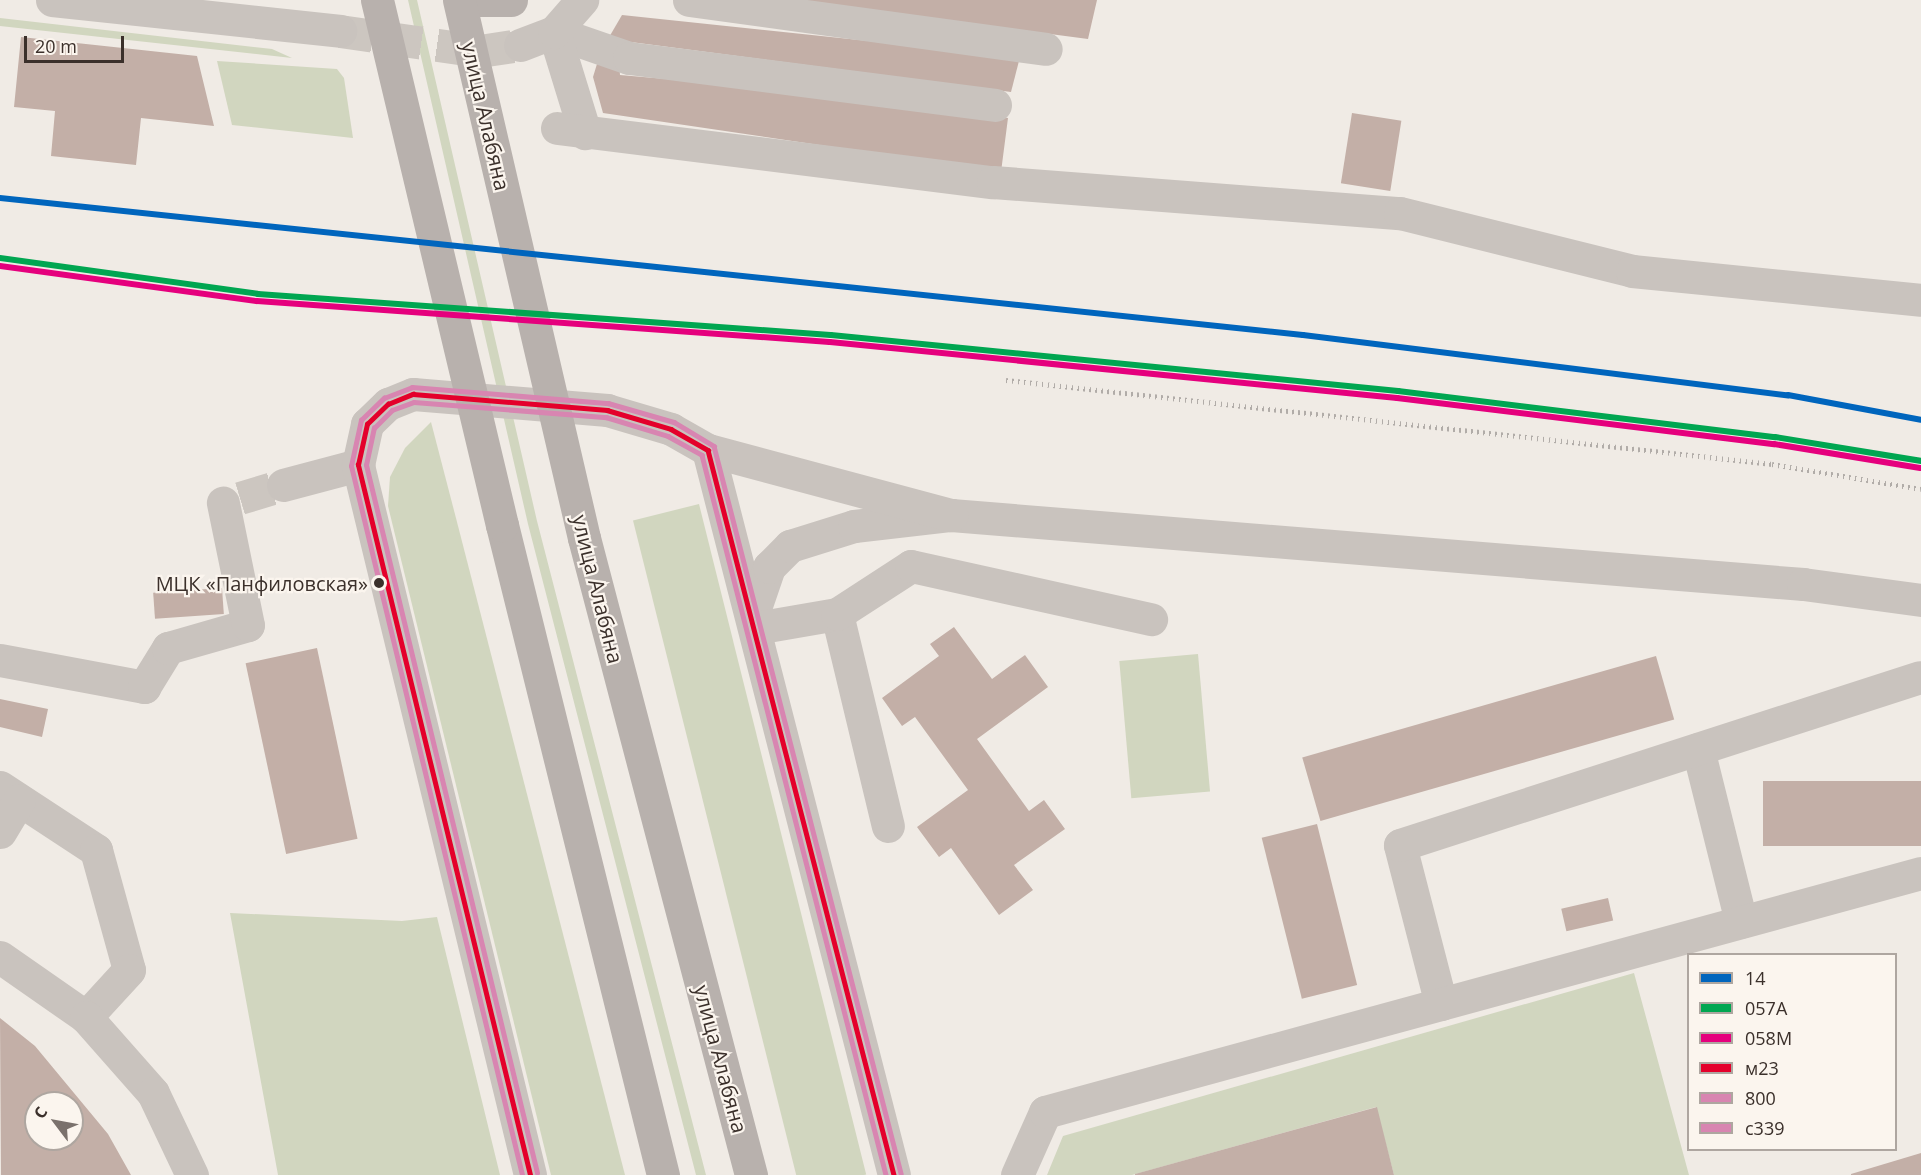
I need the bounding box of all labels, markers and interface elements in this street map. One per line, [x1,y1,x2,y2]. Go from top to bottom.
scale bar [27,24,128,62]
text: 20 m [35,34,77,58]
street label: улица Алабяна [457,39,515,193]
street label: улица Алабяна [567,512,629,666]
place label: МЦК «Панфиловская» [156,571,368,595]
marker: МЦК «Панфиловская» [373,577,385,589]
legend [1687,953,1897,1151]
text: 14 [1745,966,1766,990]
street label: улица Алабяна [689,982,753,1136]
text: 057А [1745,996,1787,1020]
text: 058М [1745,1026,1792,1050]
text: м23 [1745,1056,1779,1080]
text: 800 [1745,1086,1776,1110]
north arrow [24,1091,84,1151]
text: С [28,1102,52,1123]
text: с339 [1745,1116,1785,1140]

